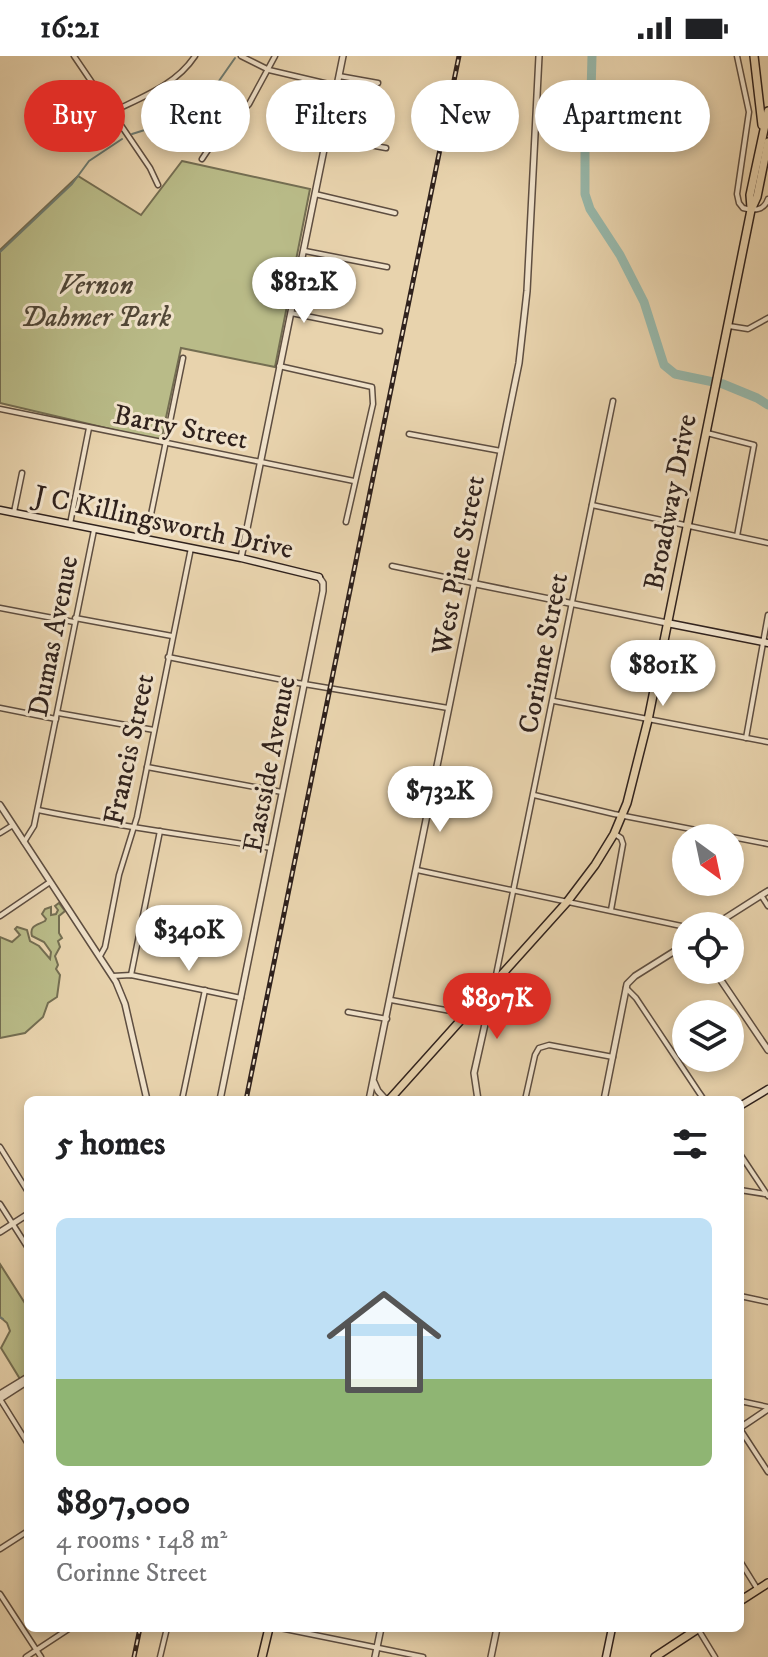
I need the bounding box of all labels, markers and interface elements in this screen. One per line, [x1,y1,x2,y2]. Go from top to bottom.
text: 16:21 [40,10,100,47]
chip: Buy [24,80,125,152]
chip: Rent [141,80,250,152]
chip: Filters [266,80,395,152]
chip: New [411,80,519,152]
chip: Apartment [535,80,710,152]
pin: $812K [248,257,360,325]
text: $812K [270,266,338,299]
park label: Vernon Dahmer Park [21,268,171,335]
street label: Barry Street [111,397,251,458]
street label: Broadway Drive [636,411,705,593]
street label: West Pine Street [424,473,493,659]
street label: J C Killingsworth Drive [28,477,297,567]
street label: Dumas Avenue [21,553,86,720]
street label: Corinne Street [511,570,576,737]
pin: $801K [607,640,719,708]
text: $801K [629,649,697,682]
street label: Francis Street [96,671,163,828]
street label: Eastside Avenue [235,673,304,855]
pin: $732K [384,766,496,834]
text: $732K [406,775,474,808]
north arrow [672,824,744,896]
map controls [672,824,744,1072]
pin: $340K [133,905,245,973]
button: locate [672,912,744,984]
text: $340K [153,914,225,947]
pin: $897K [441,973,553,1041]
text: $897K [461,982,533,1015]
button: layers [672,1000,744,1072]
icon: filters [668,1122,712,1166]
text: 5 homes [56,1123,165,1165]
icon: home [312,1270,456,1414]
text: $897,000 [56,1482,190,1524]
text: 4 rooms · 148 m² [56,1524,227,1557]
text: Corinne Street [56,1557,207,1590]

